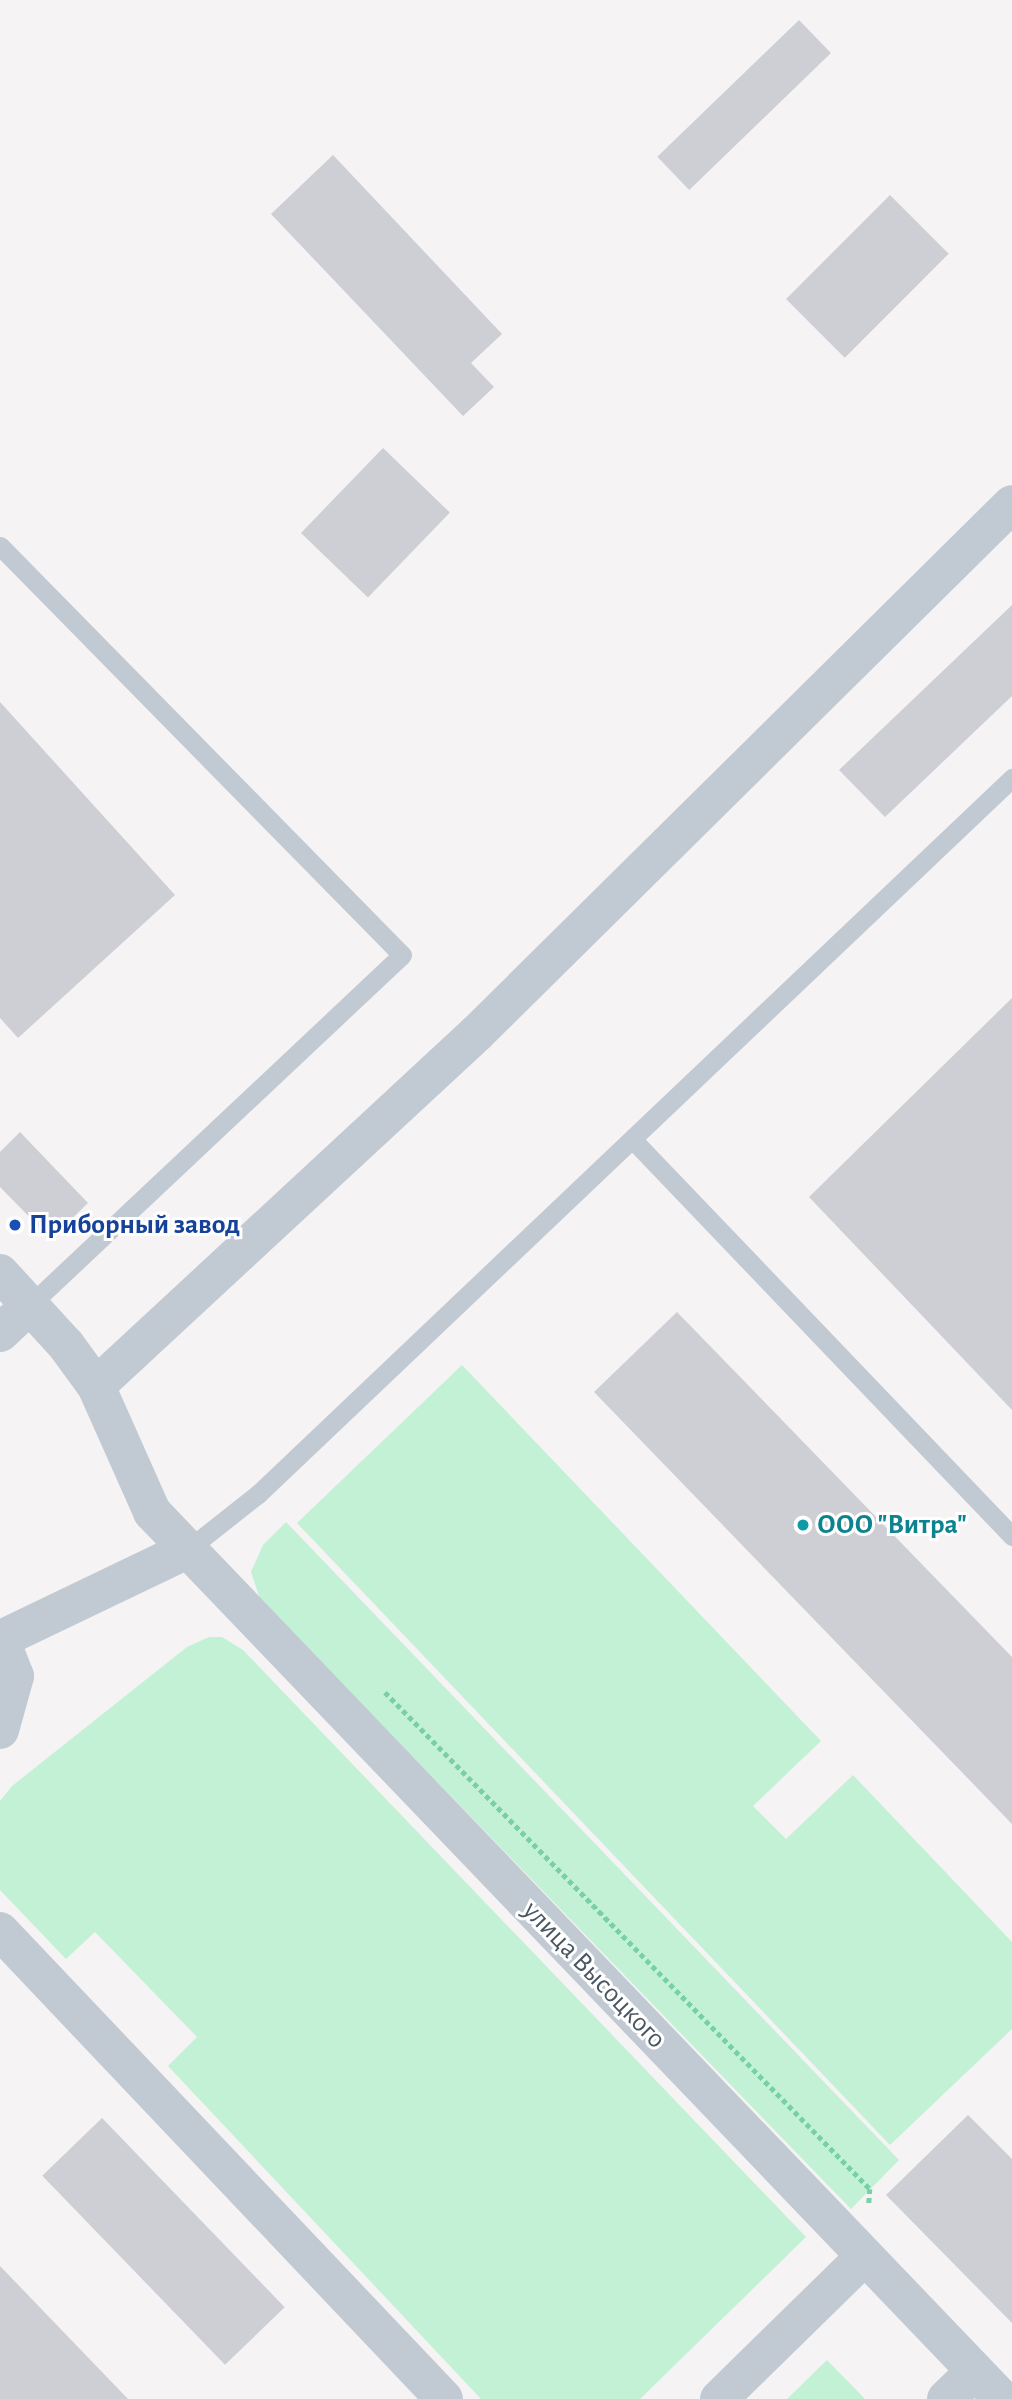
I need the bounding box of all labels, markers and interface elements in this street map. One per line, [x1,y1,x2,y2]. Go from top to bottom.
place label: Приборный завод [29,1208,240,1242]
marker: Приборный завод [7,1217,23,1233]
place label: ООО "Витра" [817,1508,967,1542]
marker: ООО "Витра" [795,1517,811,1533]
street label: улица Высоцкого [515,1894,673,2056]

